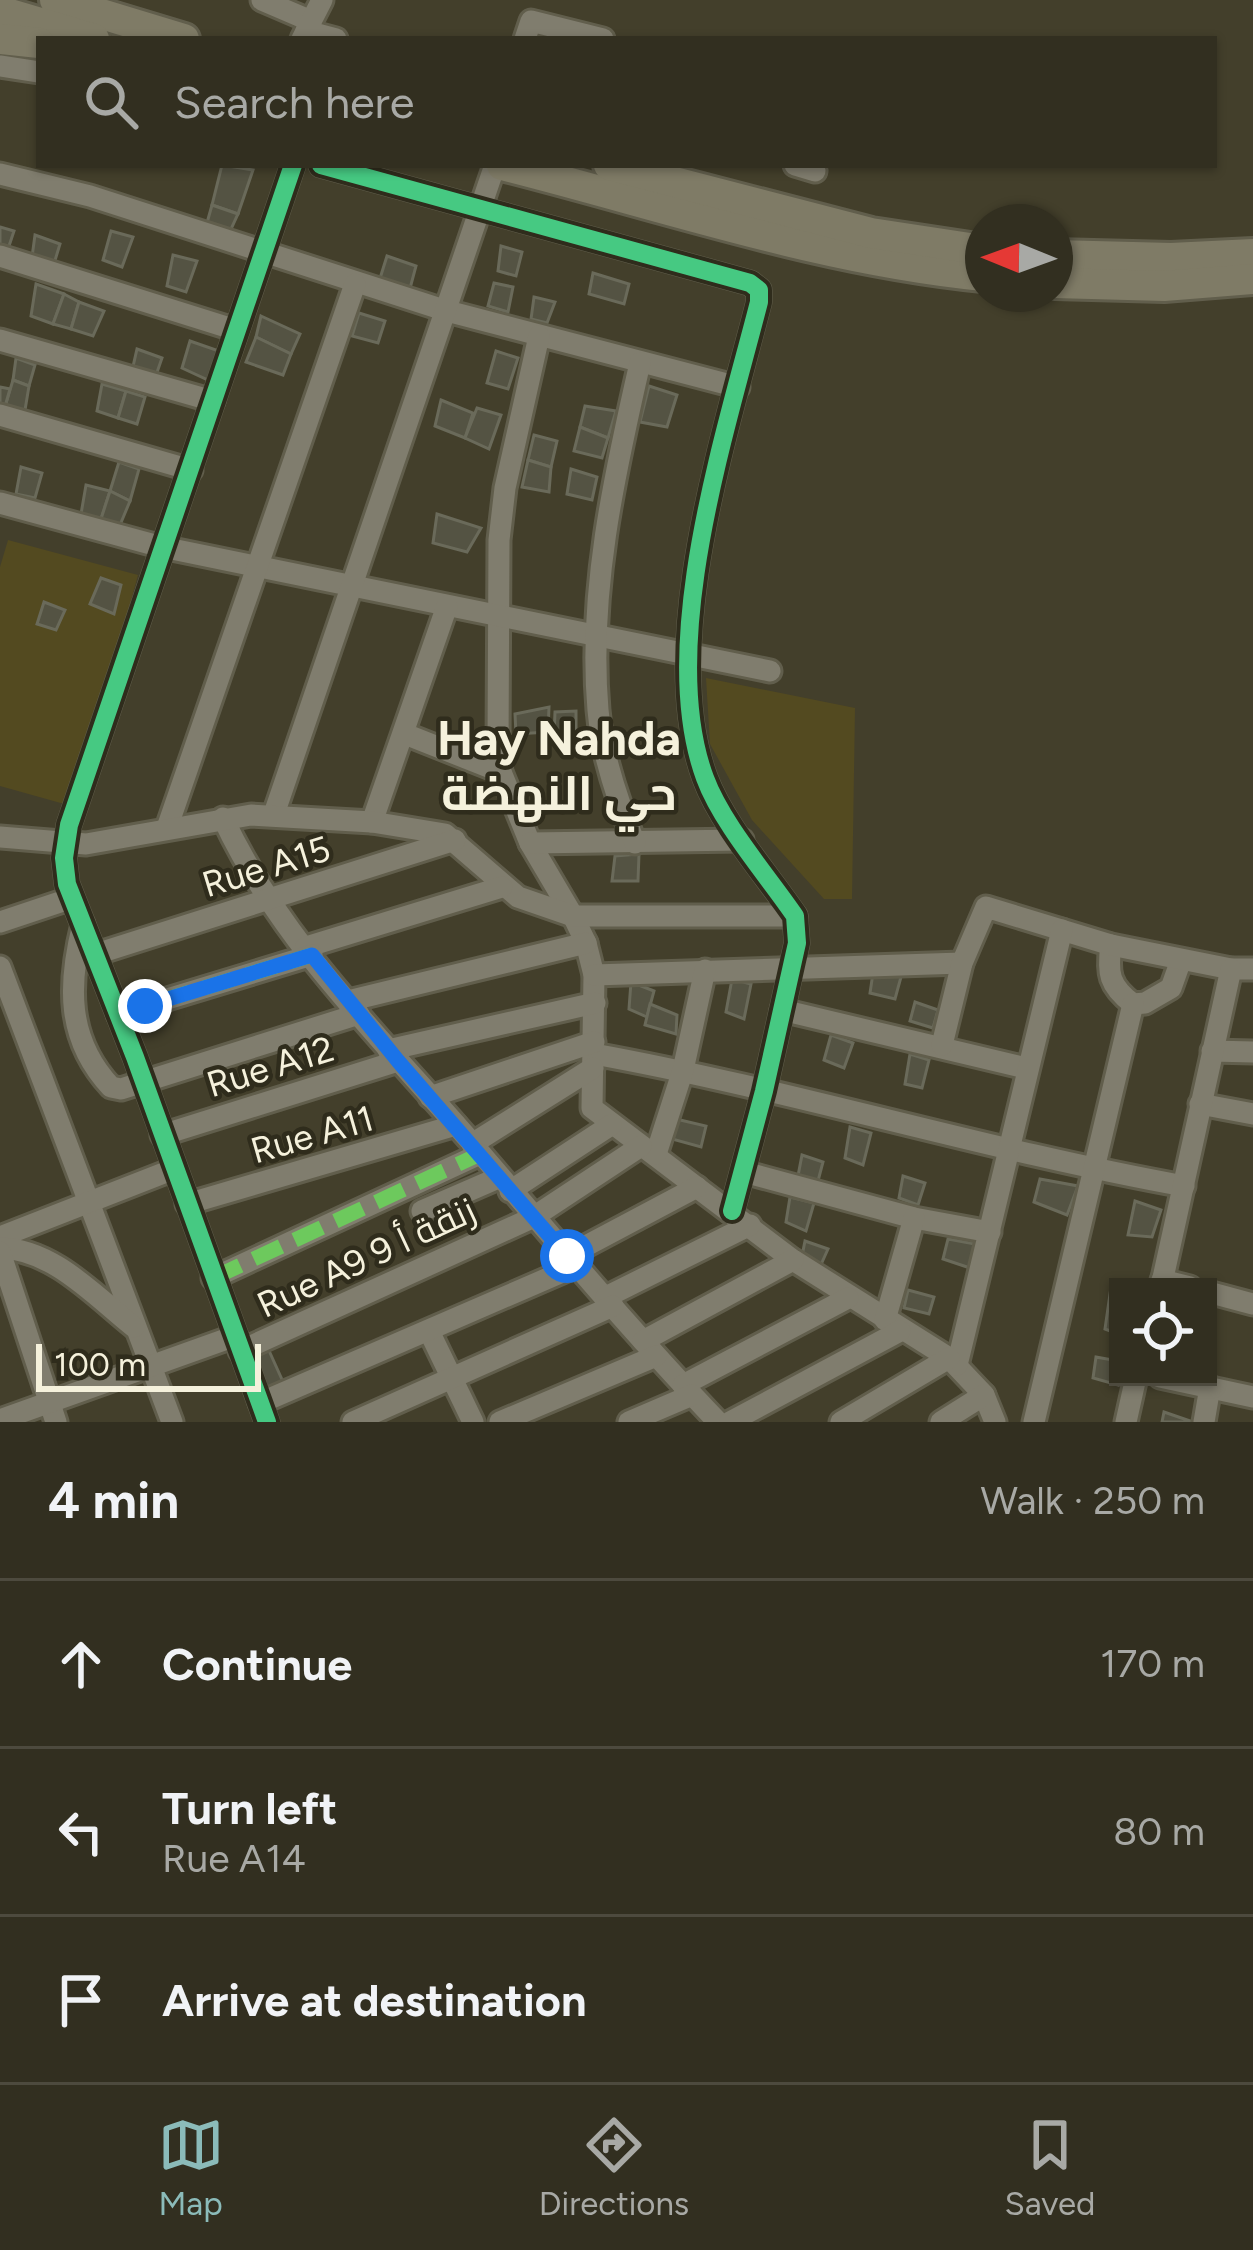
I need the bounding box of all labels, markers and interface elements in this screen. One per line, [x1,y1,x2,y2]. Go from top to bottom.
search box [36,36,1217,168]
icon: search [78,69,144,135]
text: Search here [174,75,414,129]
north arrow [965,204,1073,312]
district label: Hay Nahda حي النهضة [437,709,681,832]
street label: Rue A15 [197,827,335,906]
route end [118,979,172,1033]
street label: Rue A12 [201,1027,339,1106]
street label: Rue A11 [246,1097,378,1172]
street label: Rue A9 زنقة أ 9 [250,1187,482,1327]
route start [540,1229,594,1283]
map controls [1109,1278,1217,1386]
button: locate [1109,1278,1217,1386]
scale bar [36,1338,261,1391]
text: 100 m [54,1345,146,1384]
text: 4 min [48,1470,179,1531]
text: Walk · 250 m [981,1477,1205,1524]
icon: ahead [48,1631,114,1697]
text: Continue [162,1637,352,1691]
text: 170 m [1100,1640,1205,1687]
text: Turn left [162,1781,337,1835]
icon: left [48,1799,114,1865]
text: 80 m [1113,1808,1205,1855]
text: Rue A14 [162,1835,306,1882]
icon: arrive [48,1967,114,2033]
text: Arrive at destination [162,1973,586,2027]
tab: Map [158,2112,224,2223]
tab: Directions [539,2112,689,2223]
tab: Saved [1004,2112,1095,2223]

